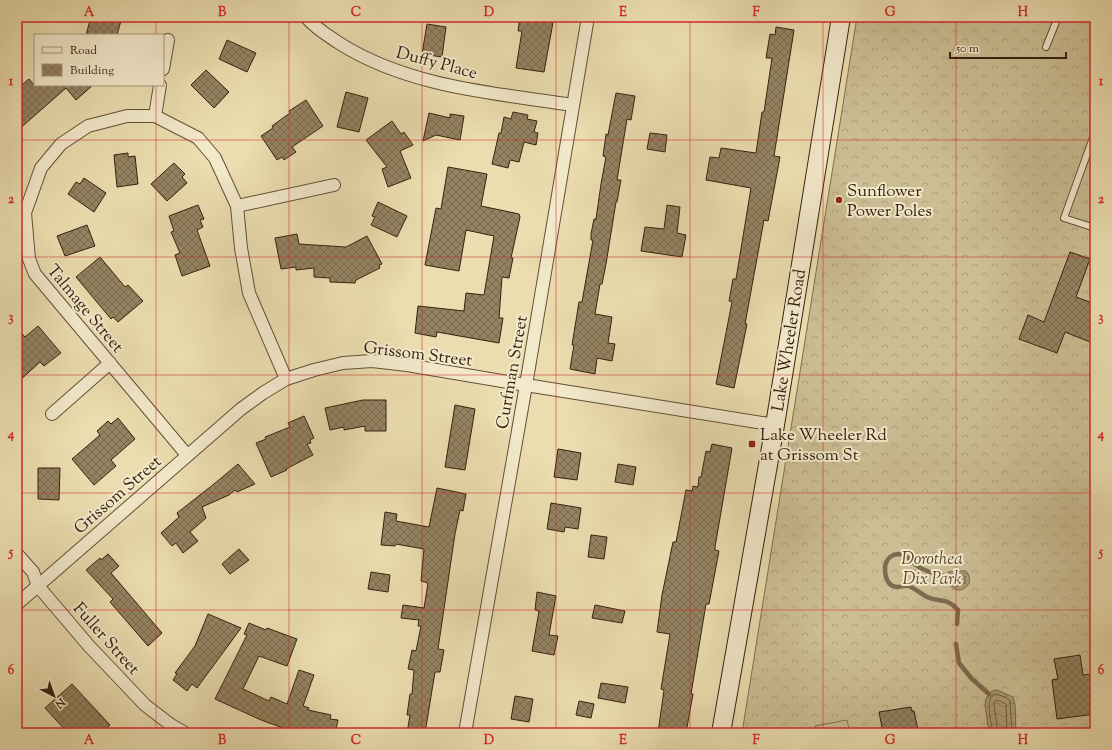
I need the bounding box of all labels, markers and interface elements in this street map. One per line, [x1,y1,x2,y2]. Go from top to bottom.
text: A [84,4,95,22]
text: B [218,4,227,22]
text: C [351,4,361,22]
text: D [484,4,494,22]
text: E [619,4,627,22]
text: F [752,4,760,22]
text: G [885,4,896,22]
text: H [1018,4,1029,22]
legend [34,34,164,86]
scale bar [950,34,1066,60]
text: 50 m [955,40,979,58]
text: Road [70,42,97,60]
street label: Duffy Place [393,42,480,86]
text: Building [70,62,114,80]
text: 1 [9,73,14,91]
text: 1 [1099,73,1104,91]
place label: Sunflower Power Poles [847,180,932,224]
text: 2 [8,191,15,209]
text: 2 [1098,191,1105,209]
marker: Sunflower Power Poles [834,195,844,205]
street label: Talmage Street [40,260,129,359]
street label: Lake Wheeler Road [767,267,813,413]
text: 3 [8,309,14,327]
text: 3 [1098,309,1104,327]
street label: Curfman Street [491,313,535,431]
street label: Grissom Street [362,336,474,374]
place label: Lake Wheeler Rd at Grissom St [760,424,887,468]
text: 4 [7,426,15,444]
text: 4 [1097,426,1105,444]
marker: Lake Wheeler Rd at Grissom St [747,439,757,449]
street label: Grissom Street [69,450,168,540]
text: 5 [8,544,14,562]
text: 5 [1098,544,1104,562]
park label: Dorothea Dix Park [901,548,963,592]
street label: Fuller Street [66,598,145,681]
text: 6 [8,662,15,680]
text: 6 [1098,662,1105,680]
north arrow [34,676,74,716]
text: N [51,693,69,712]
text: A [84,732,95,750]
text: B [218,732,227,750]
text: C [351,732,361,750]
text: D [484,732,494,750]
text: E [619,732,627,750]
text: F [752,732,760,750]
text: G [885,732,896,750]
text: H [1018,732,1029,750]

